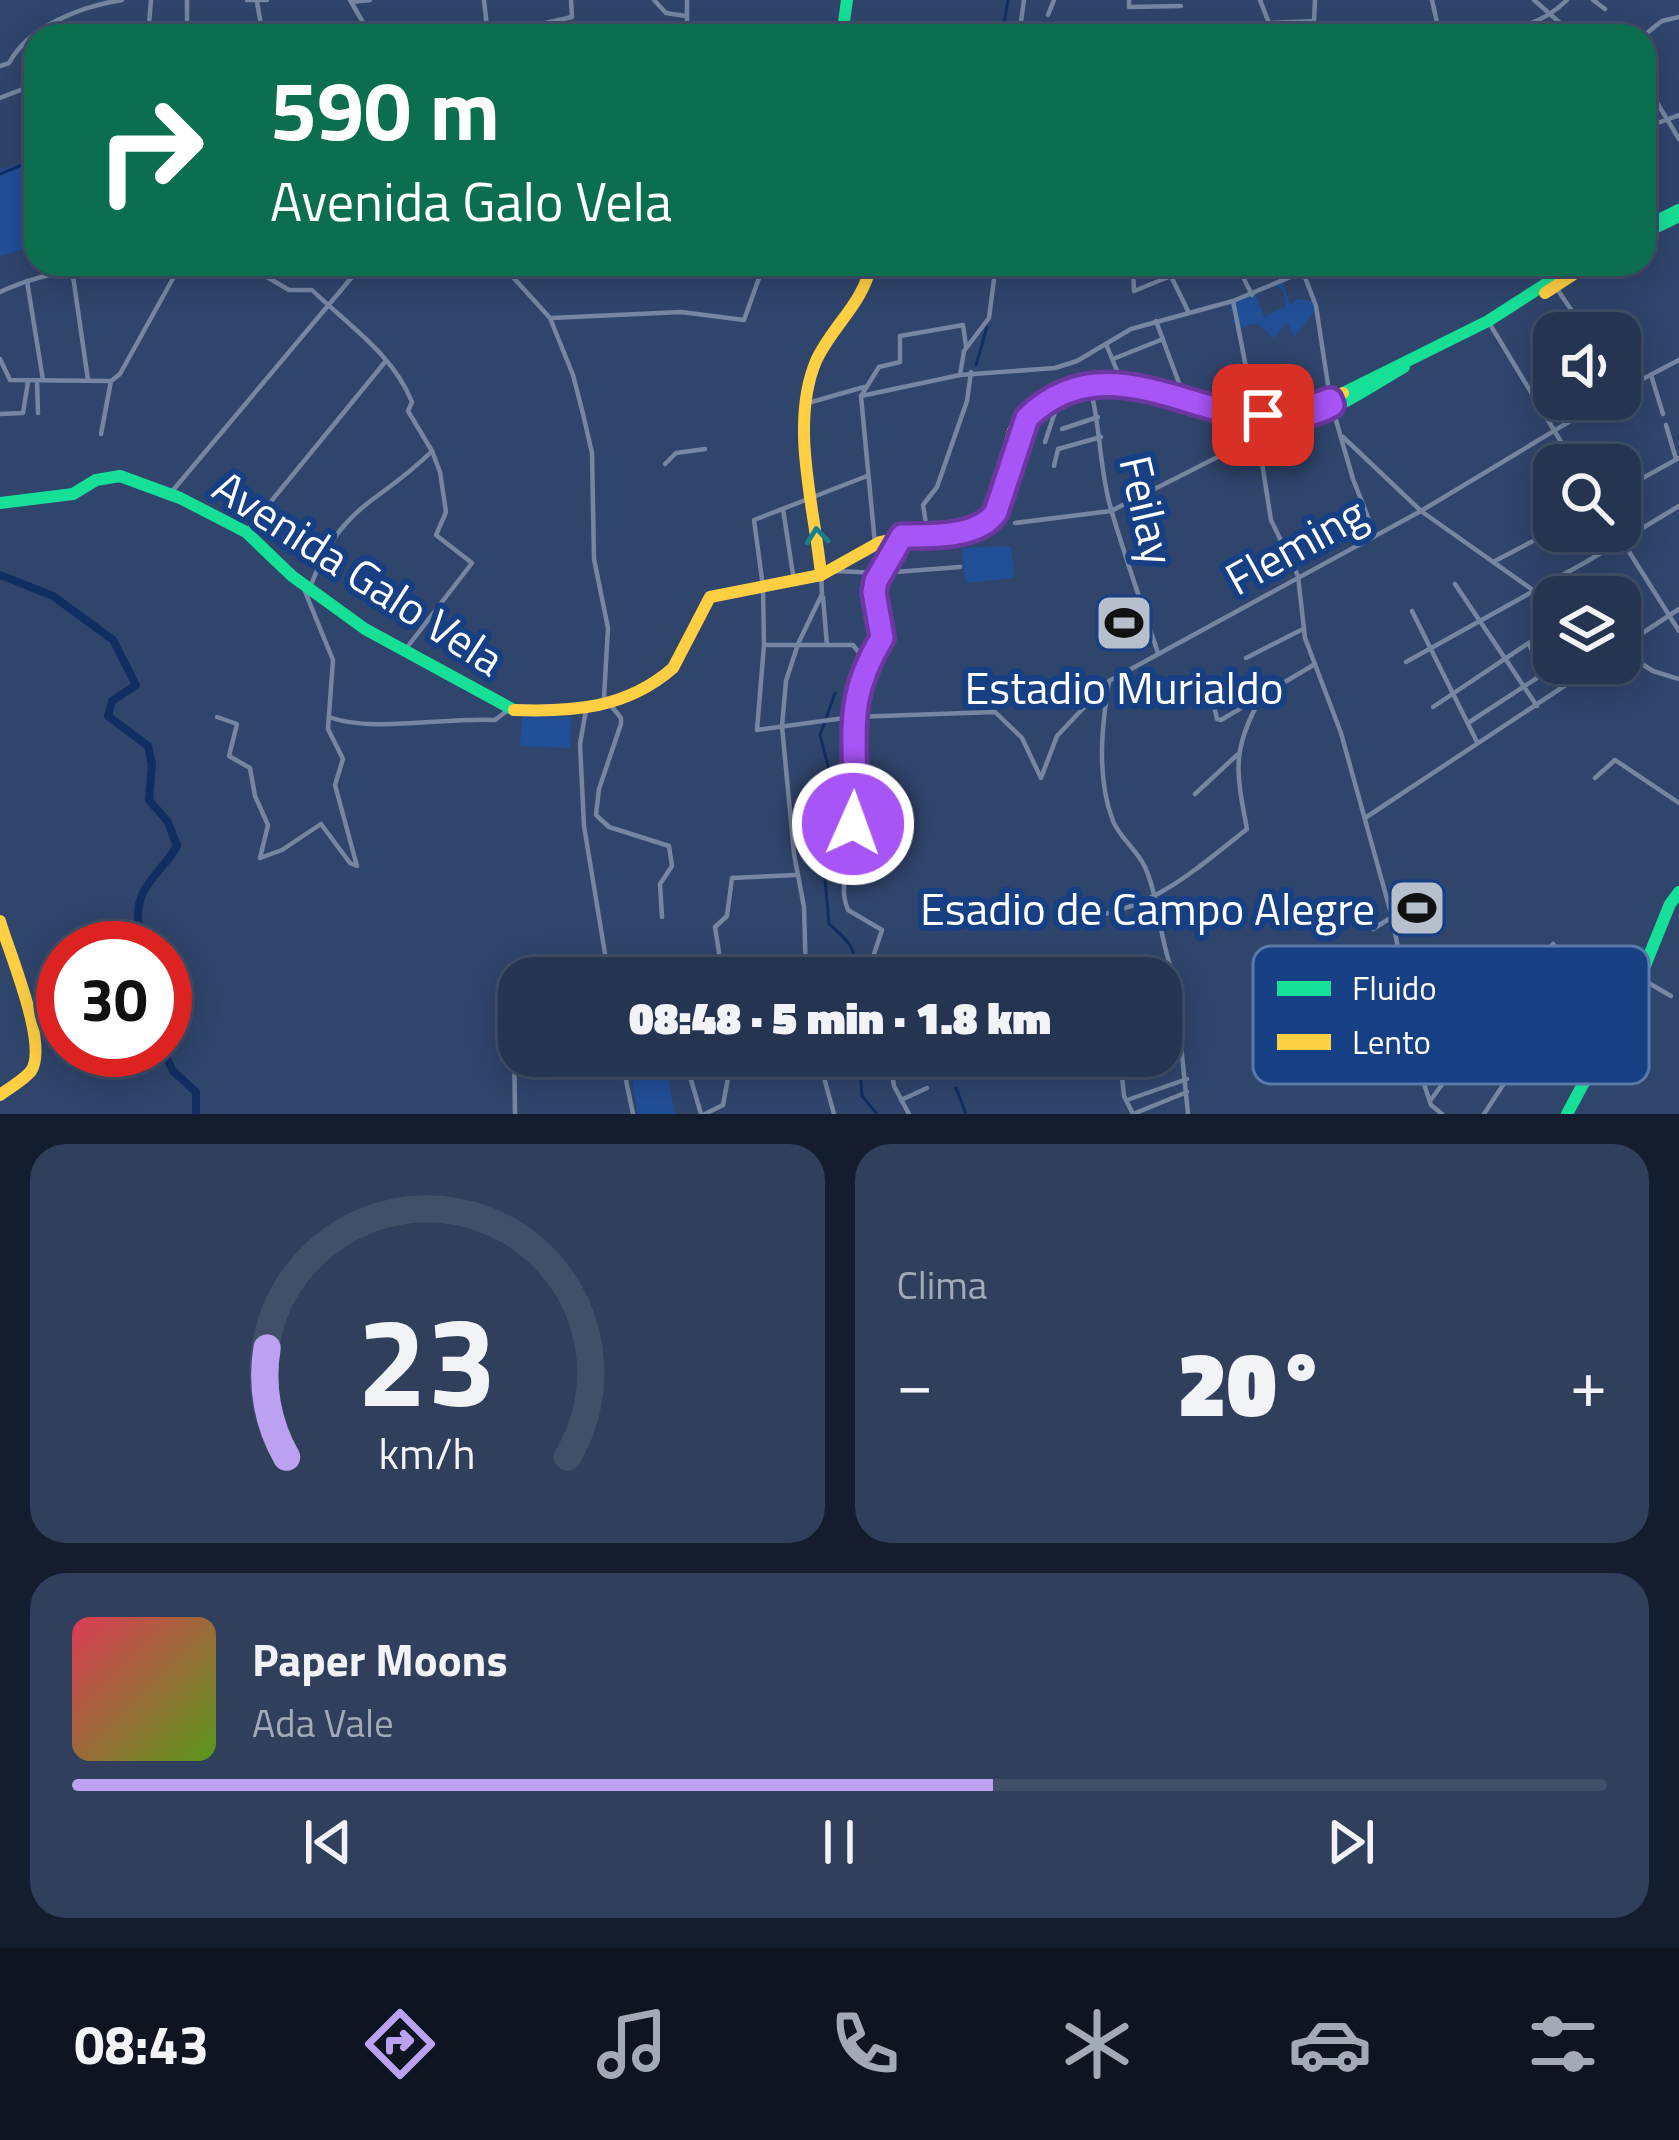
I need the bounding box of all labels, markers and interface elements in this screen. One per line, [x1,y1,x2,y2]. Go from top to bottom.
text: 590 m [270,45,500,173]
icon: right [72,72,228,228]
text: Avenida Galo Vela [270,160,672,242]
map controls [1533,312,1641,684]
button: sound [1533,312,1641,420]
pin [1212,364,1314,466]
icon: arrive [1230,382,1296,448]
button: search [1533,444,1641,552]
street label: Feilay [1103,449,1193,571]
street label: Avenida Galo Vela [200,452,518,692]
street label: Fleming [1212,479,1378,611]
one-way arrow [805,526,830,545]
button: layers [1533,576,1641,684]
sports icon: Estadio Murialdo [1093,592,1155,654]
place label: Estadio Murialdo [964,653,1284,721]
position arrow [790,761,916,887]
place label: Esadio de Campo Alegre [920,874,1375,942]
sports icon: Esadio de Campo Alegre [1386,877,1448,939]
speed limit sign: 30 [36,921,192,1077]
legend [1253,946,1649,1084]
text: Fluido [1352,963,1437,1013]
text: 08:48 · 5 min · 1.8 km [629,983,1051,1051]
text: Lento [1352,1017,1431,1067]
text: Clima [897,1255,987,1314]
text: 23 [357,1265,497,1454]
text: 20° [1178,1314,1326,1451]
text: − [897,1332,933,1433]
text: + [1570,1332,1607,1433]
text: km/h [379,1419,476,1485]
text: Paper Moons [252,1625,508,1693]
text: Ada Vale [252,1693,394,1752]
icon: previous [295,1809,361,1875]
icon: pause [806,1809,872,1875]
icon: next [1318,1809,1384,1875]
icon: directions [358,2002,442,2086]
icon: music [590,2002,674,2086]
icon: phone [823,2002,907,2086]
icon: climate [1055,2002,1139,2086]
icon: car [1288,2002,1372,2086]
icon: filters [1521,2002,1605,2086]
text: 08:43 [74,2003,209,2085]

